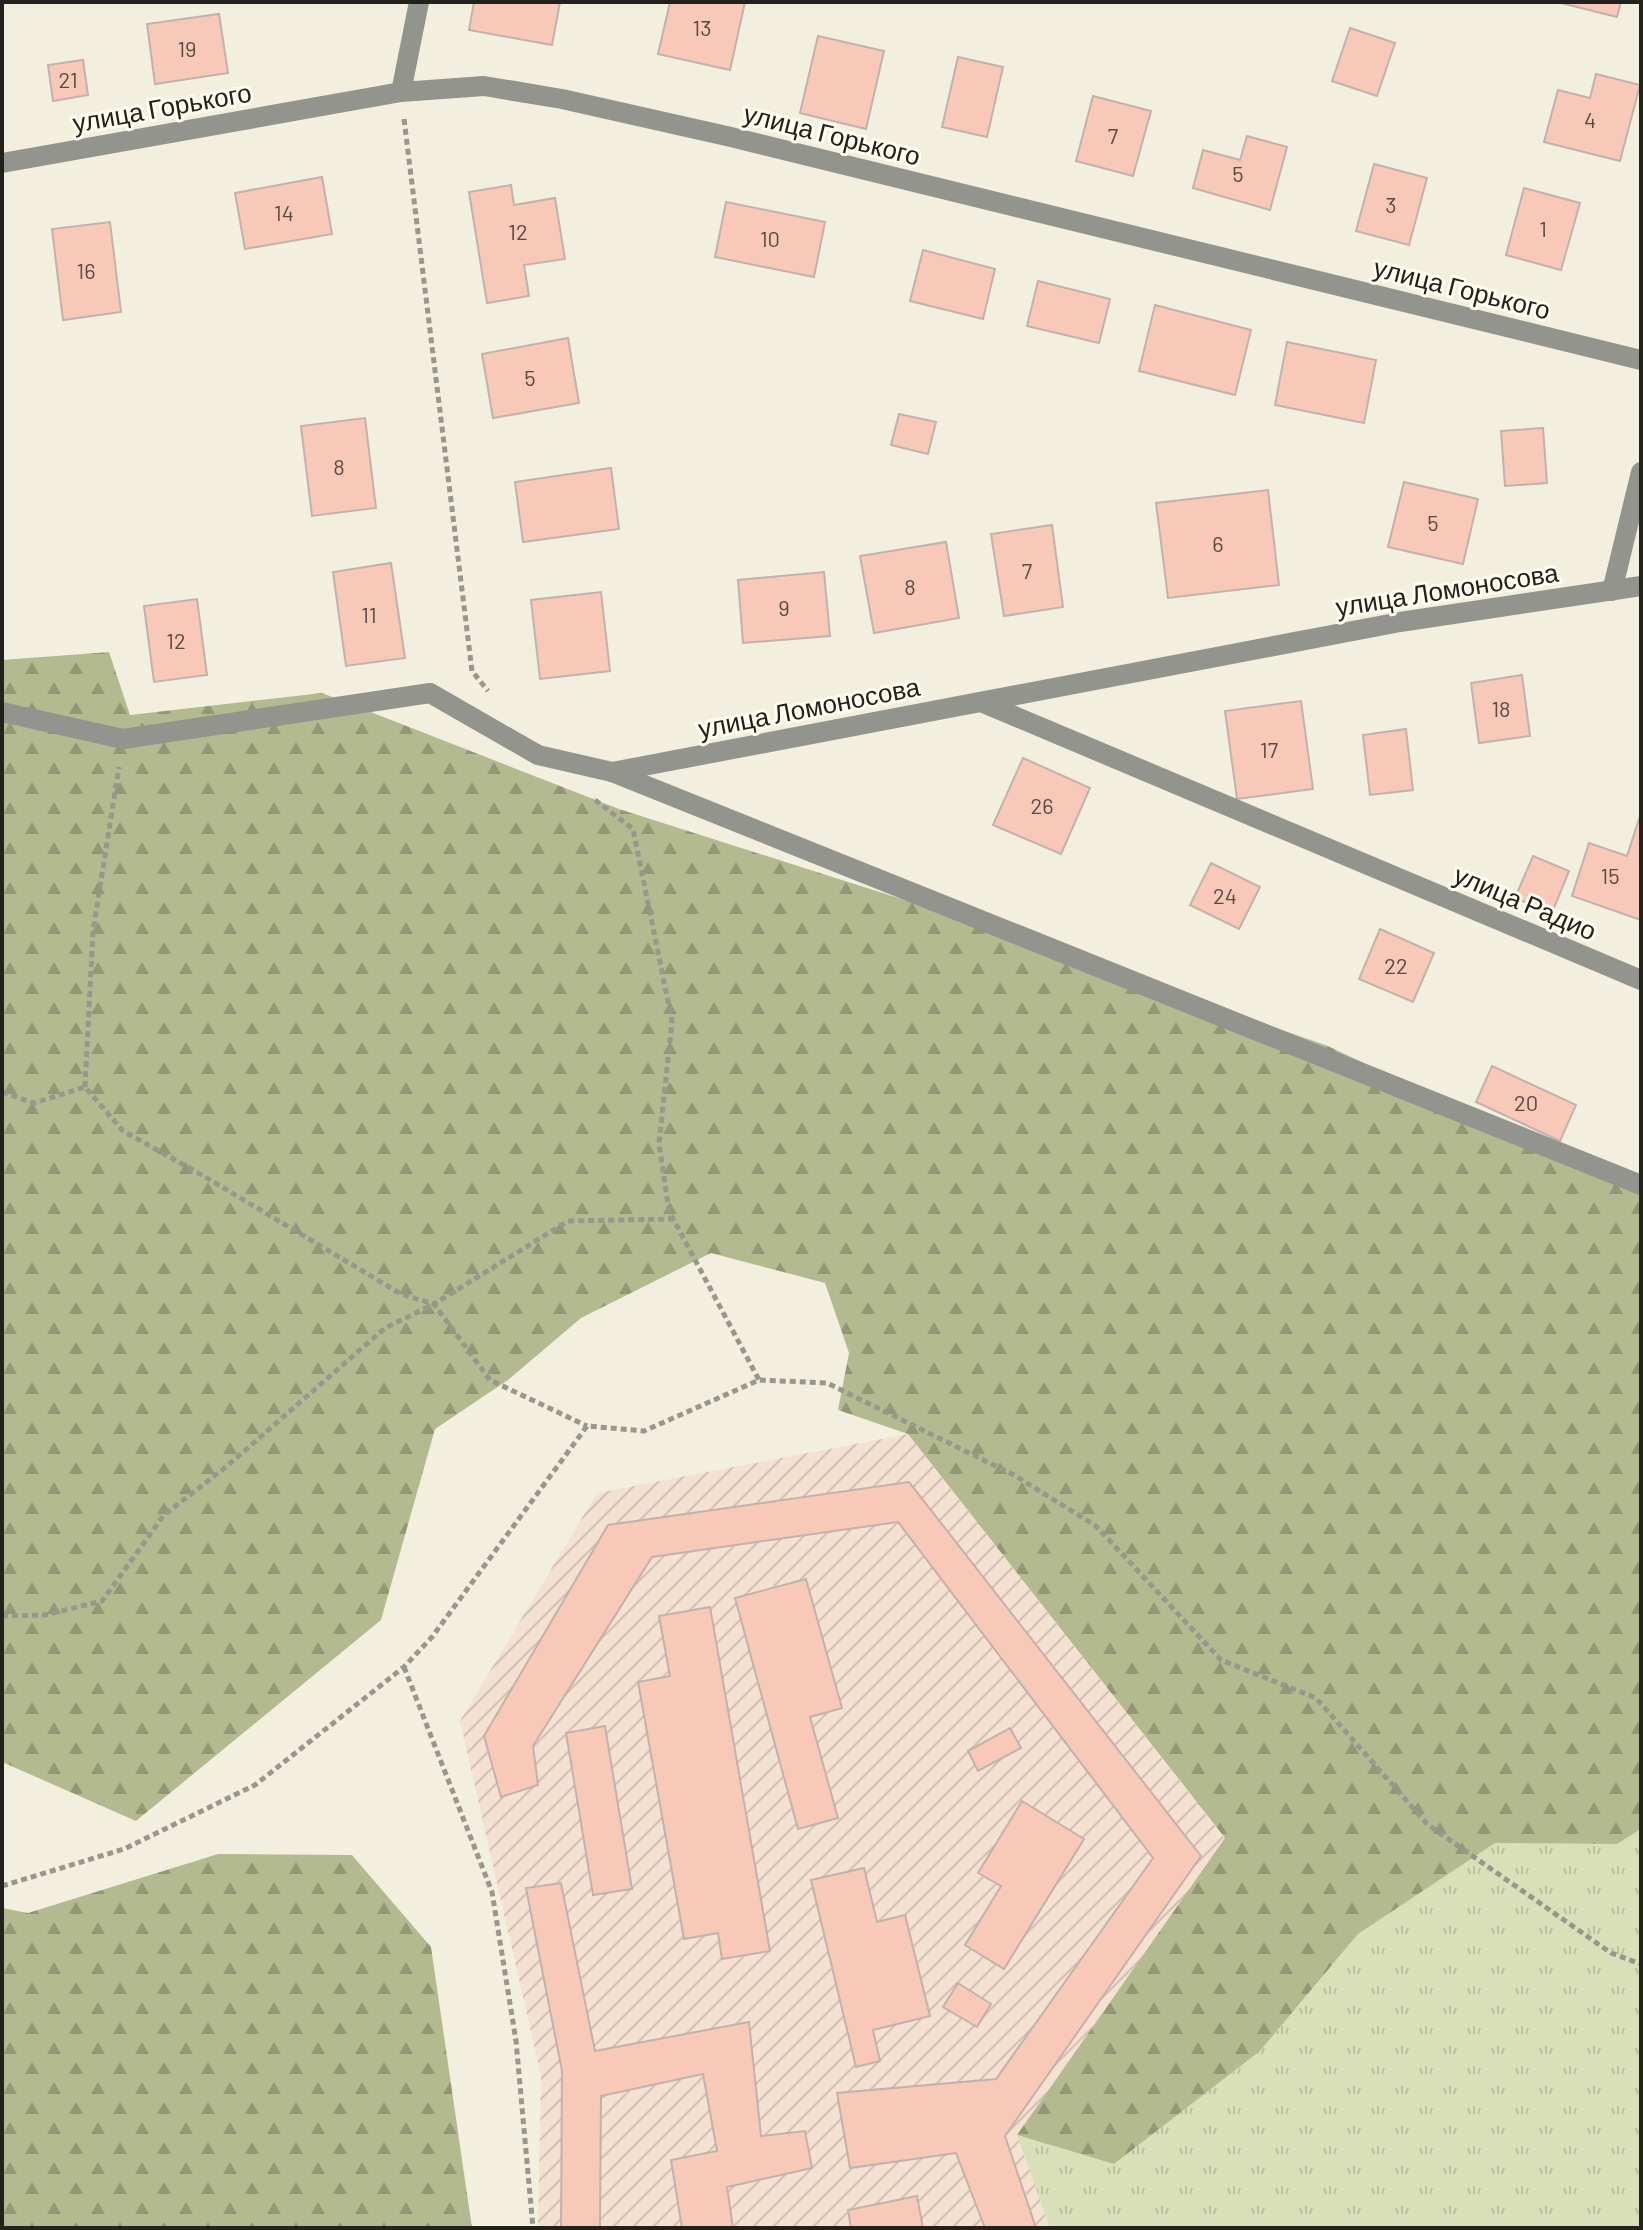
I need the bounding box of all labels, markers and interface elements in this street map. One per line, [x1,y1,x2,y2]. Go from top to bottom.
house number: 13 [692,14,712,40]
house number: 19 [177,35,197,61]
house number: 21 [58,66,78,92]
street label: улица Горького [70,76,254,138]
street label: улица Горького [741,97,924,170]
house number: 4 [1584,106,1596,132]
house number: 7 [1108,122,1118,148]
house number: 5 [1232,160,1244,186]
house number: 3 [1385,191,1397,217]
house number: 14 [274,199,294,225]
house number: 1 [1539,215,1547,241]
house number: 12 [508,218,528,244]
house number: 10 [760,225,780,251]
street label: улица Горького [1371,251,1554,324]
house number: 16 [76,257,96,283]
house number: 5 [524,364,536,390]
house number: 8 [333,453,345,479]
house number: 5 [1427,509,1439,535]
house number: 6 [1212,530,1224,556]
street label: улица Ломоносова [1333,556,1561,621]
house number: 7 [1022,557,1032,583]
house number: 8 [904,573,916,599]
house number: 9 [778,594,790,620]
house number: 11 [361,601,377,627]
house number: 12 [166,627,186,653]
street label: улица Ломоносова [695,670,923,743]
house number: 18 [1491,695,1511,721]
house number: 17 [1260,736,1278,762]
house number: 26 [1030,792,1054,818]
street label: улица Радио [1450,858,1602,946]
house number: 15 [1600,862,1620,888]
house number: 24 [1213,882,1237,908]
house number: 22 [1384,952,1408,978]
house number: 20 [1514,1089,1538,1115]

